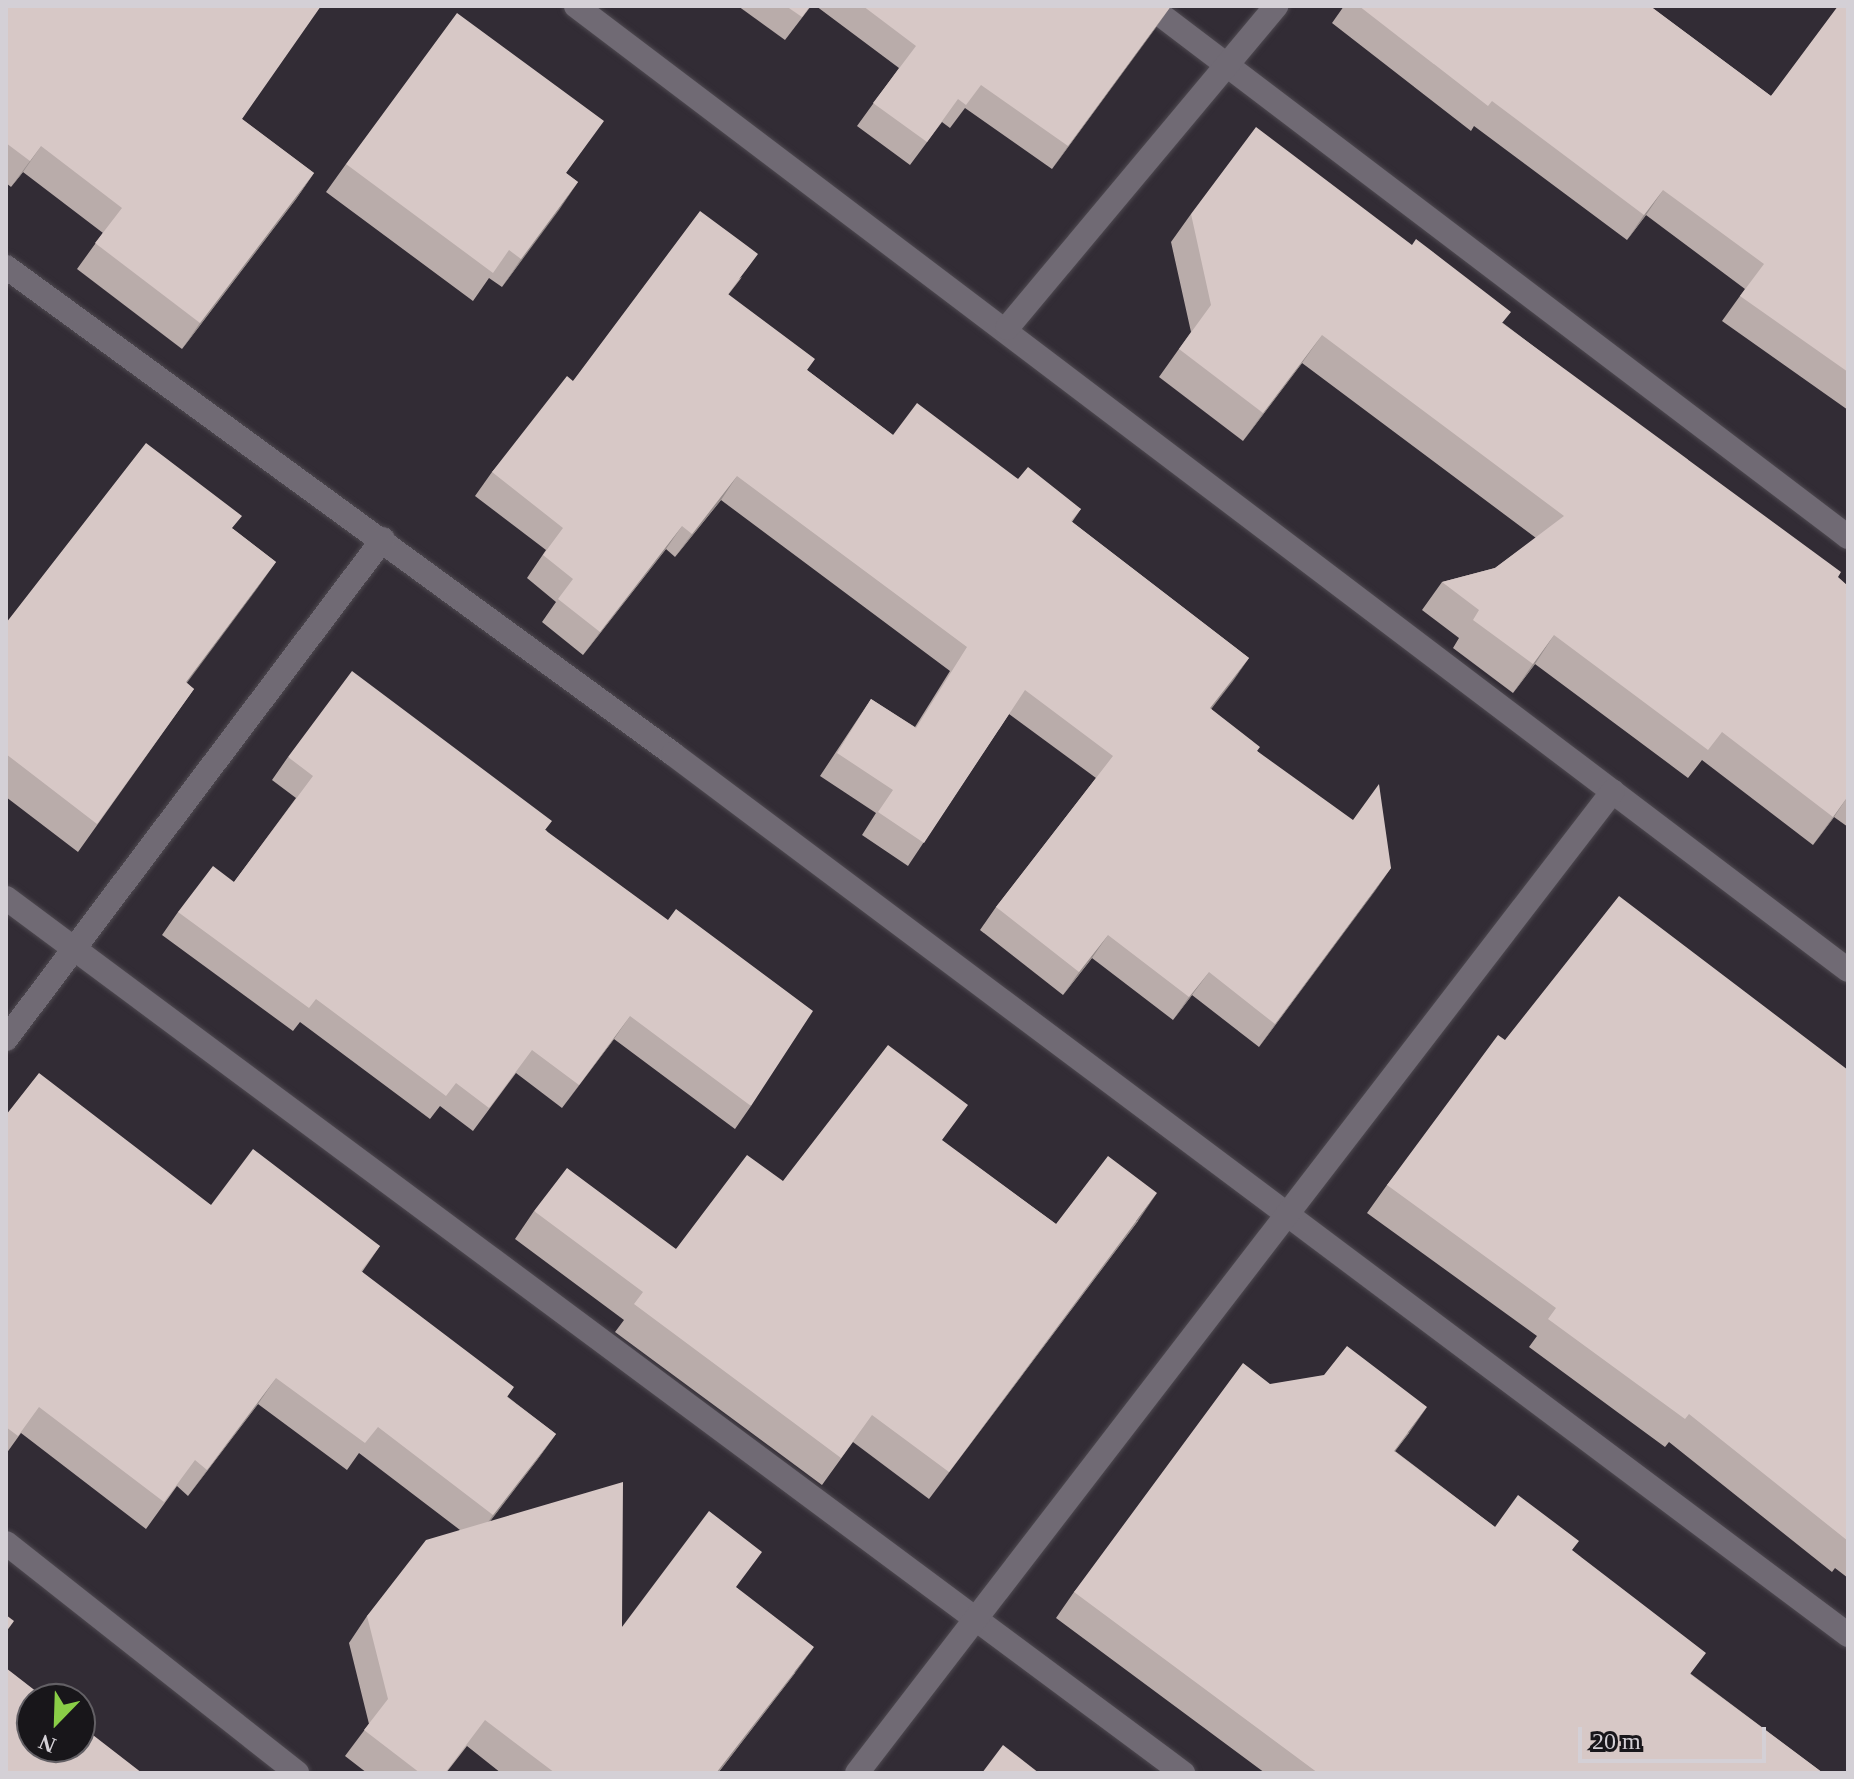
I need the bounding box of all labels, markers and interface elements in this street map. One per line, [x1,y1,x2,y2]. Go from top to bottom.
north arrow [16,1683,96,1763]
scale bar [1582,1711,1770,1761]
text: 20 m [1592,1728,1641,1754]
text: N [35,1729,59,1758]

